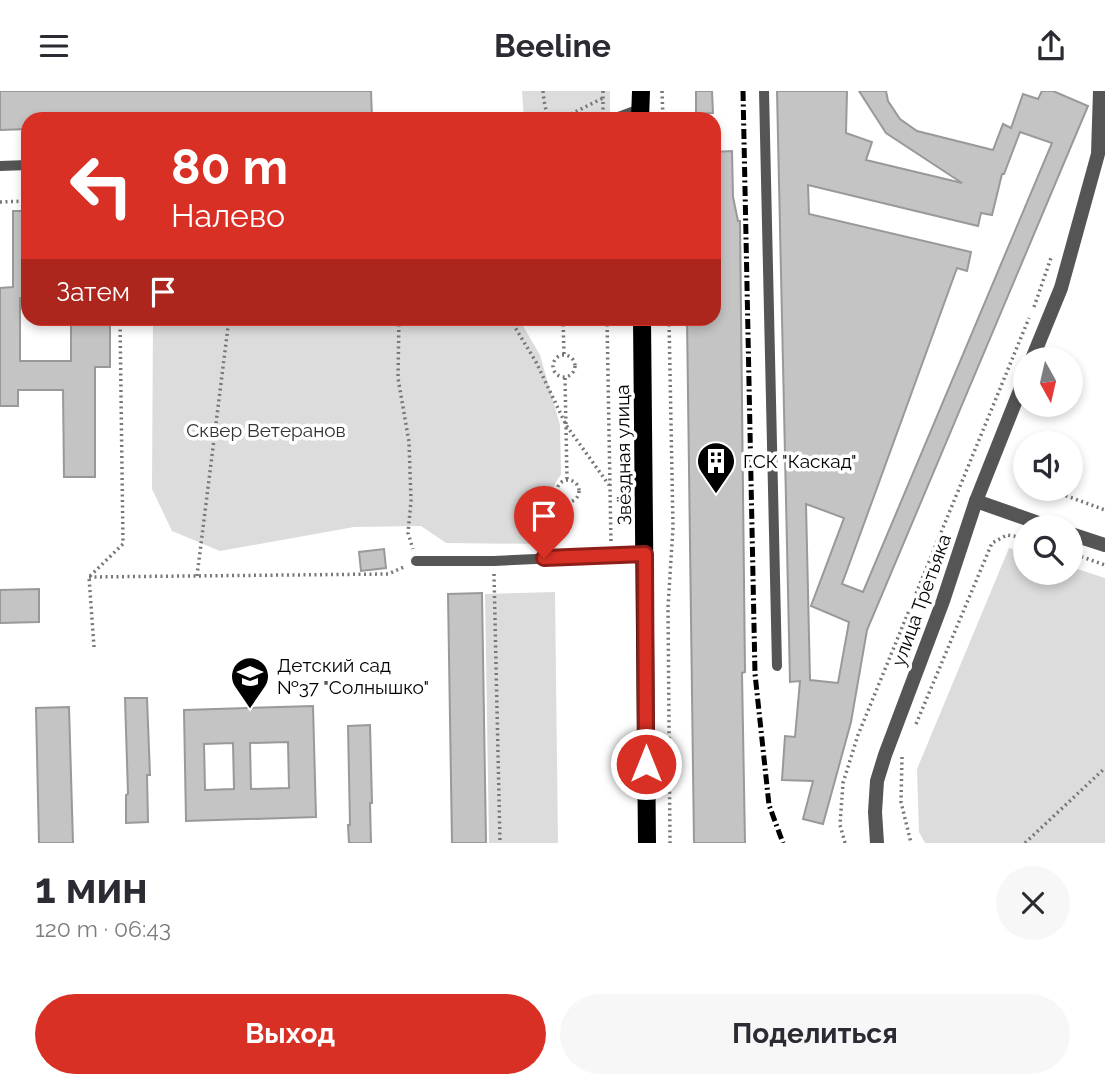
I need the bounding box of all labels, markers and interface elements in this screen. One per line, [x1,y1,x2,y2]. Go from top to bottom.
icon: menu [35,27,73,65]
text: Beeline [494,27,611,64]
icon: share [1032,27,1070,65]
text: 80 m [171,138,288,195]
icon: left [56,140,147,231]
text: Налево [171,197,285,234]
icon: arrive [144,273,182,311]
text: Затем [56,277,130,307]
north arrow [1013,347,1083,417]
map controls [1013,347,1083,585]
street label: Звёздная улица [611,384,635,526]
park label: Сквер Ветеранов [186,419,346,441]
button: sound [1013,431,1083,501]
building icon: ГСК "Каскад" [695,440,737,495]
place label: ГСК "Каскад" [743,450,856,472]
pin [514,486,574,558]
icon: arrive [525,497,563,535]
button: search [1013,515,1083,585]
street label: улица Третьяка [887,531,955,669]
place label: Детский сад №37 "Солнышко" [277,654,429,698]
school or university icon: Детский сад №37 "Солнышко" [229,655,271,710]
position arrow [609,727,683,801]
text: 1 мин [35,864,148,913]
button: close [996,866,1070,940]
text: 120 m · 06:43 [35,915,171,942]
button: Выход [35,994,546,1074]
button: Поделиться [560,994,1070,1074]

